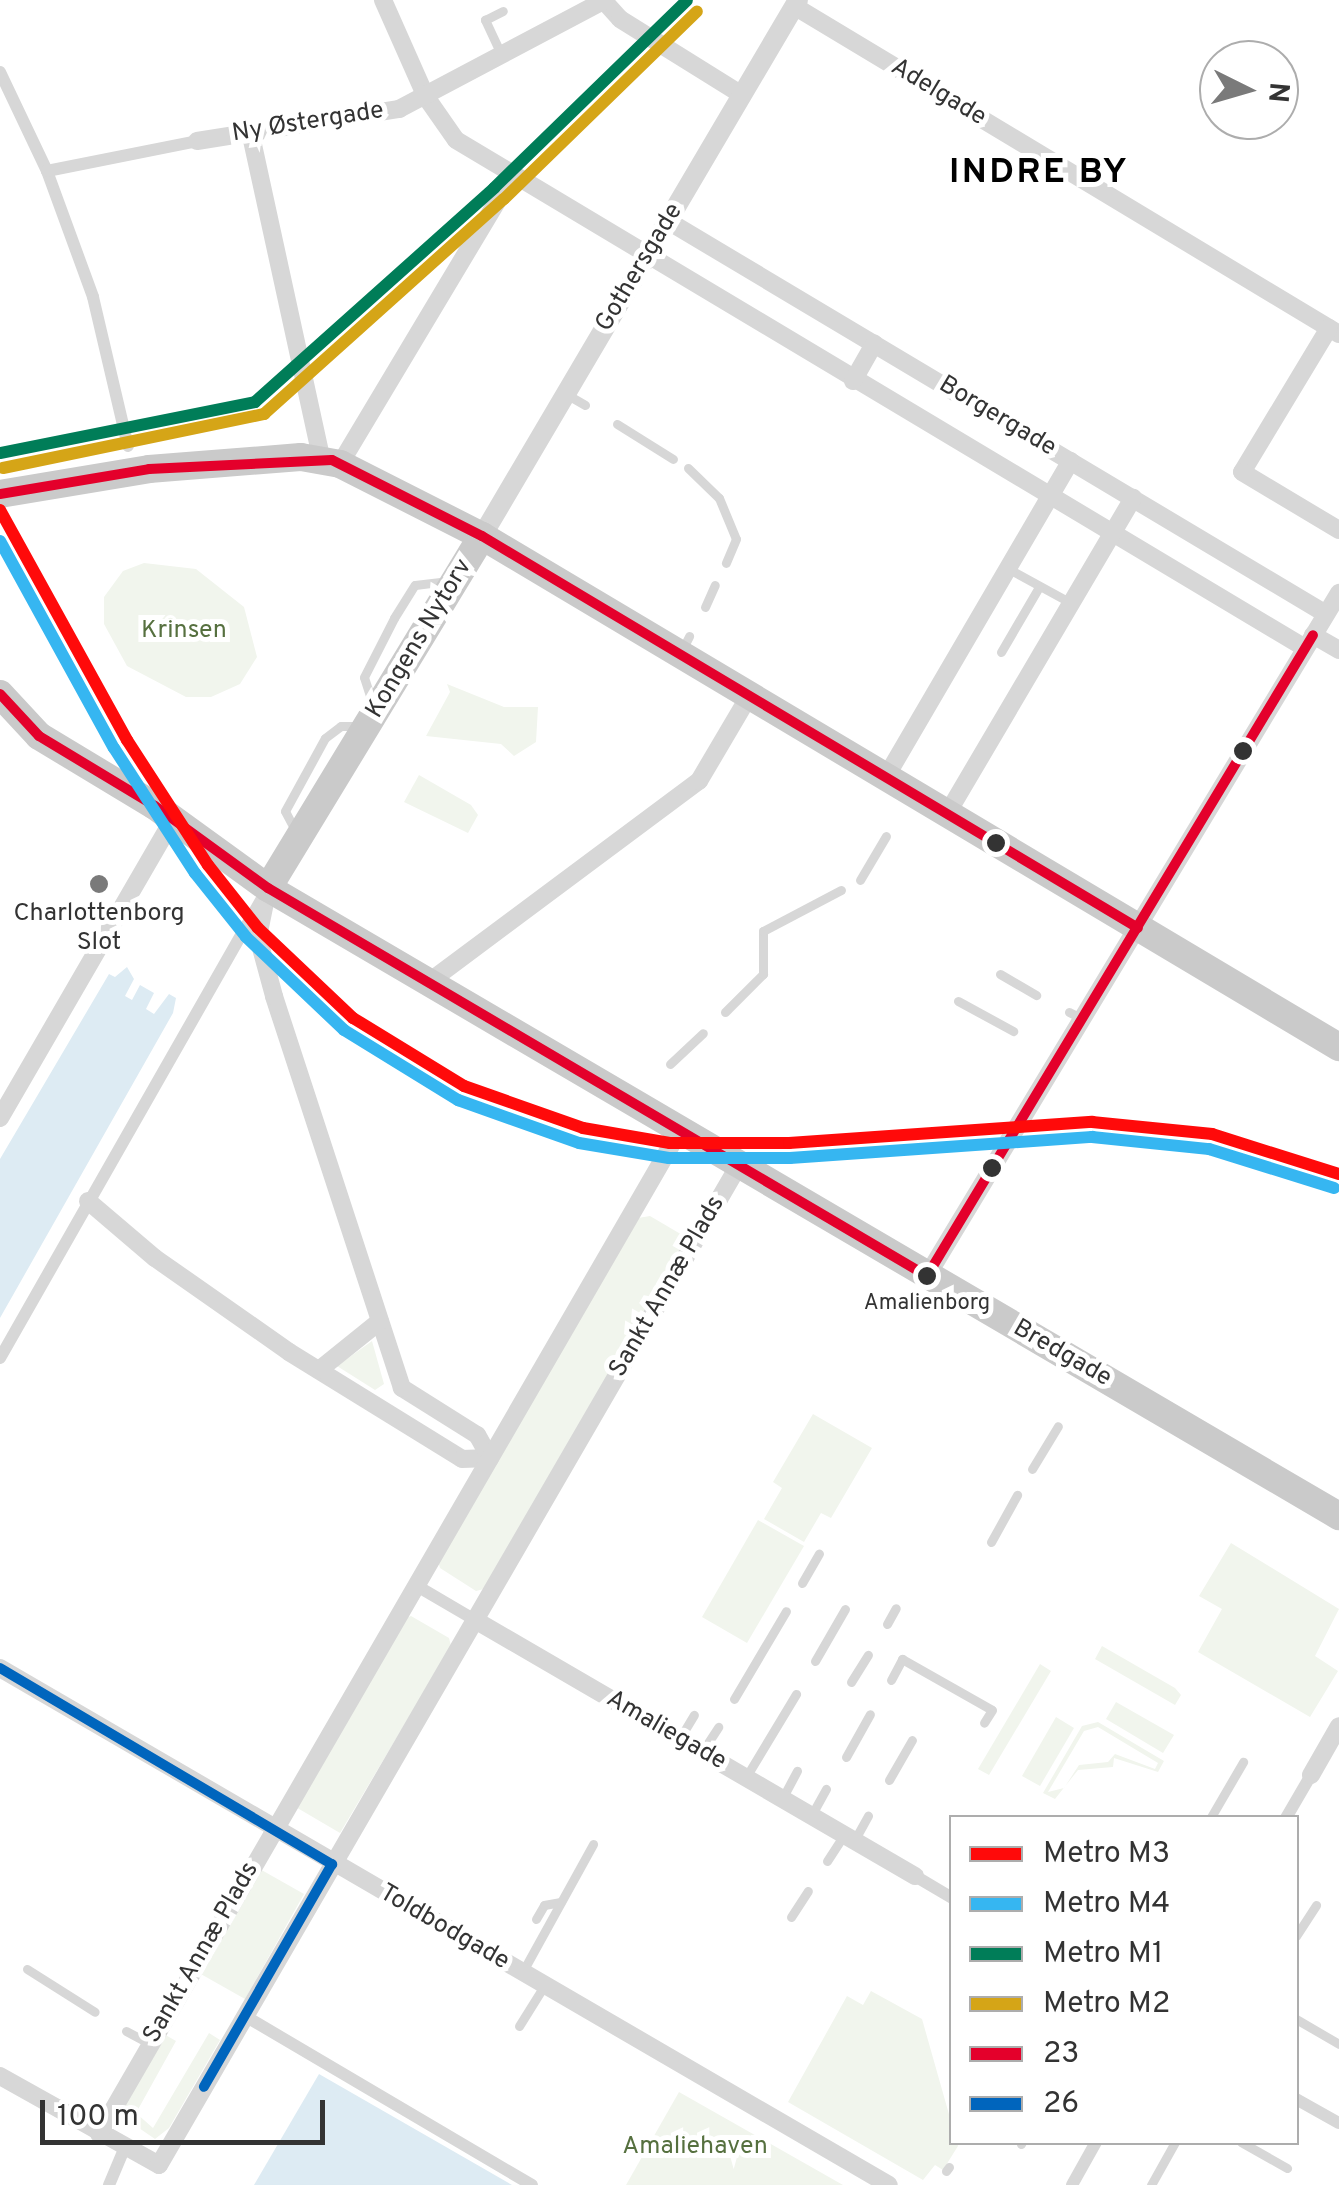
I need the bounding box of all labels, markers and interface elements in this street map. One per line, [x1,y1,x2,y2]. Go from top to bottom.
north arrow [1199,40,1299,140]
street label: Adelgade [885,53,991,133]
text: N [1258,81,1296,104]
street label: Ny Østergade [230,96,386,150]
district label: INDRE BY [949,152,1129,194]
street label: Gothersgade [590,198,690,338]
street label: Borgergade [933,370,1061,464]
street label: Kongens Nytorv [361,554,479,724]
park label: Krinsen [141,616,227,646]
unlabelled marker [1233,741,1253,761]
unlabelled marker [986,833,1006,853]
marker: Charlottenborg Slot [88,873,110,895]
place label: Charlottenborg Slot [13,900,185,959]
unlabelled marker [982,1158,1002,1178]
street label: Sankt Annæ Plads [604,1191,732,1383]
marker: Amalienborg [917,1266,937,1286]
place label: Amalienborg [864,1291,990,1317]
street label: Bredgade [1007,1314,1117,1394]
street label: Amaliegade [601,1685,731,1777]
legend [949,1815,1299,2145]
text: Metro M3 [1043,1836,1170,1873]
street label: Sankt Annæ Plads [138,1857,266,2049]
street label: Toldbodgade [374,1879,514,1977]
text: Metro M4 [1043,1886,1170,1923]
text: Metro M1 [1043,1936,1163,1973]
text: Metro M2 [1043,1986,1170,2023]
text: 23 [1043,2036,1079,2073]
scale bar [45,2080,330,2142]
text: 26 [1043,2086,1079,2123]
text: 100 m [57,2099,139,2136]
park label: Amaliehaven [622,2132,768,2162]

